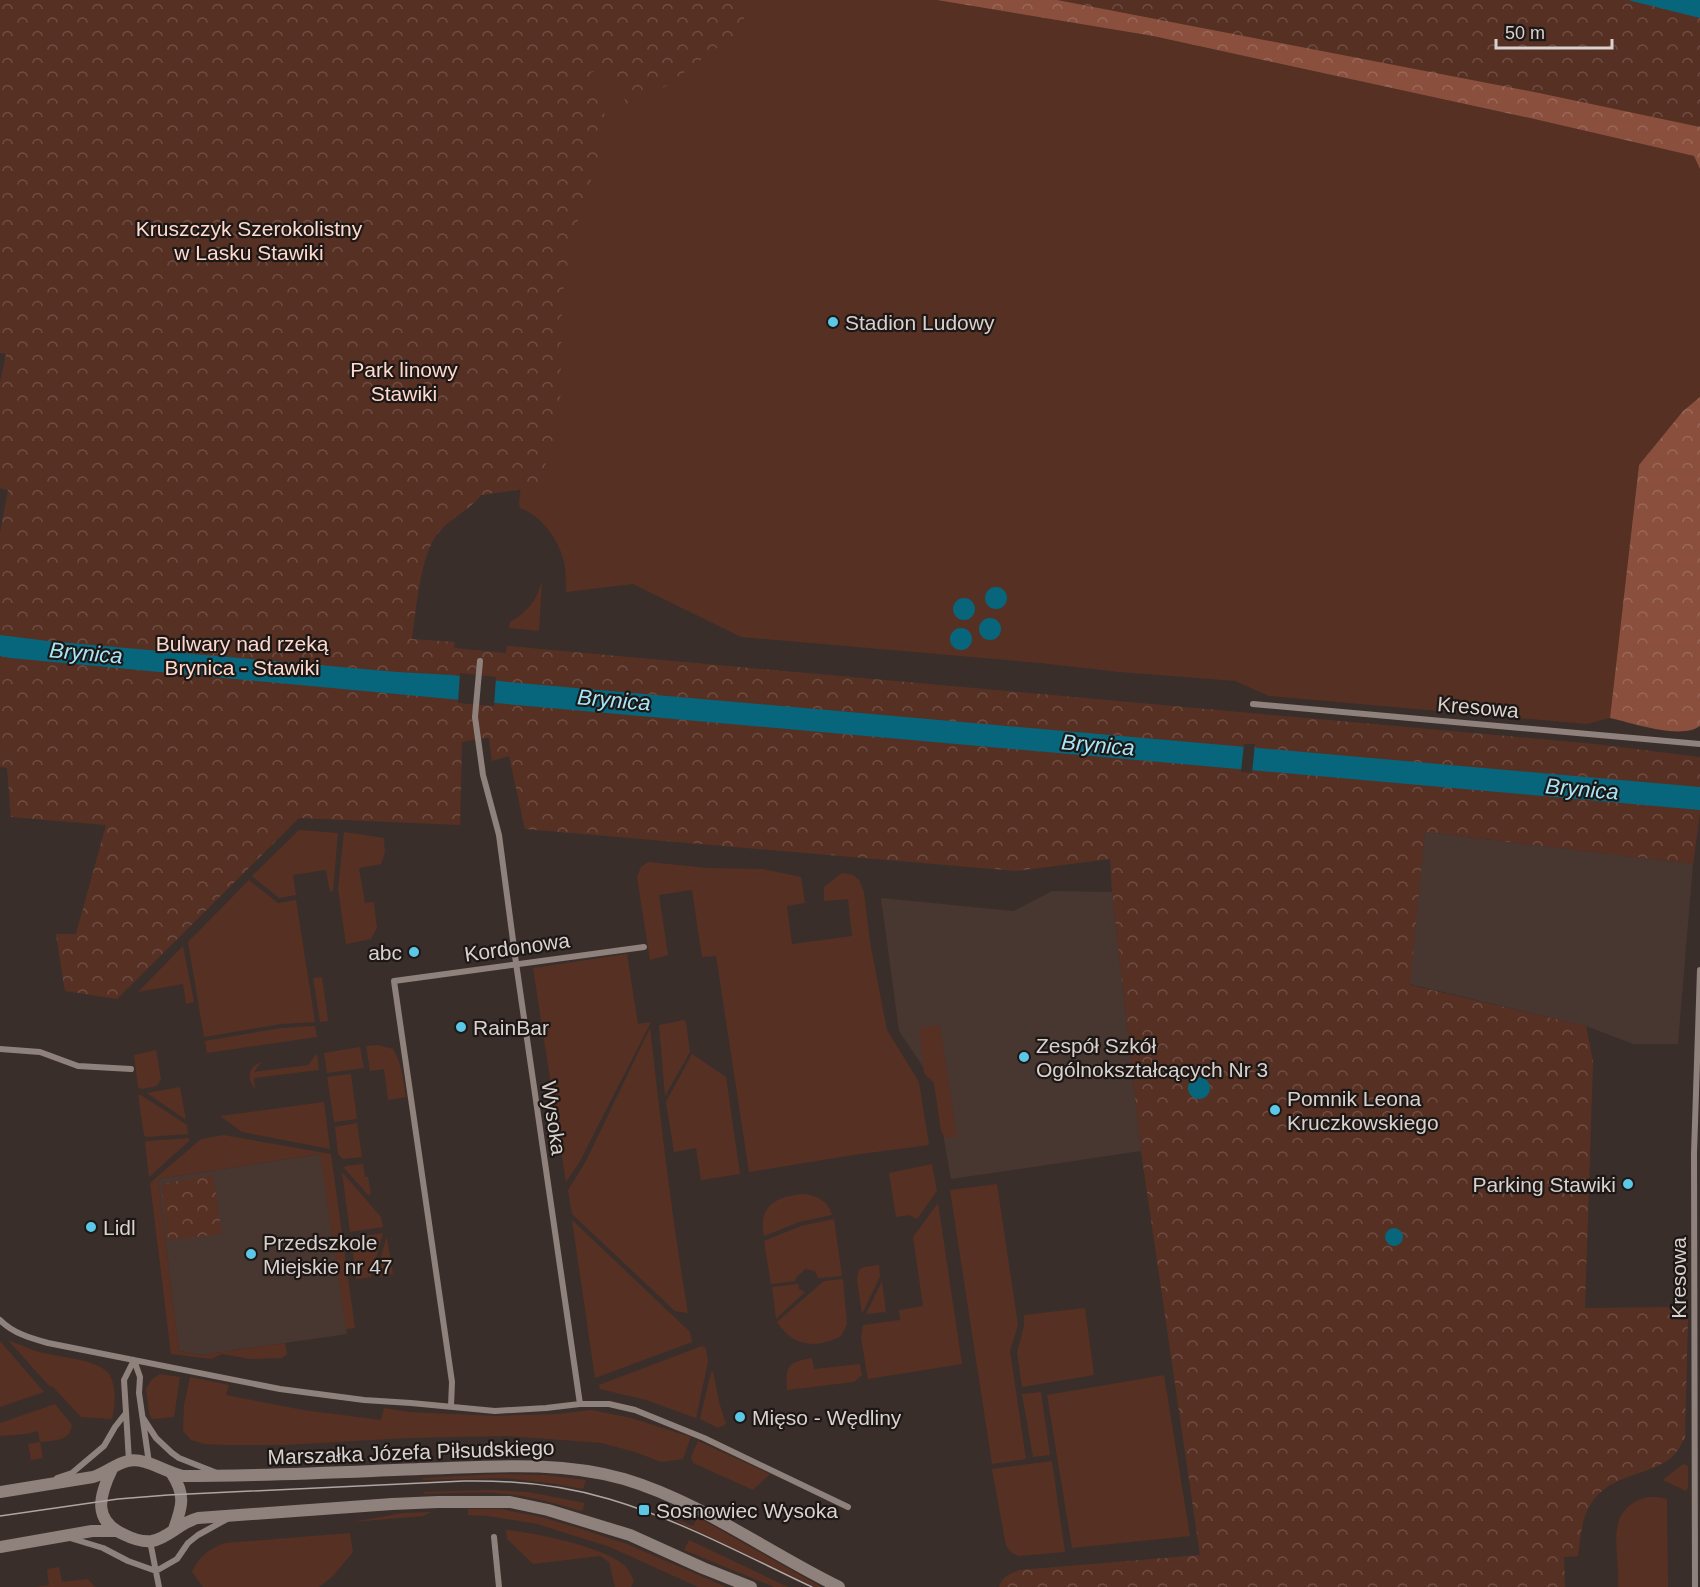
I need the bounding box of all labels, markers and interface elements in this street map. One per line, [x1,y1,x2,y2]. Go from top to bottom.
scale bar [1496,12,1612,50]
text: 50 m [1505,23,1545,43]
park label: Kruszczyk Szerokolistny w Lasku Stawiki [136,217,363,264]
place label: Stadion Ludowy [845,311,995,334]
marker: Stadion Ludowy [826,315,840,329]
park label: Park linowy Stawiki [350,358,458,405]
park label: Bulwary nad rzeką Brynica - Stawiki [156,632,329,679]
water label: Brynica [48,637,124,669]
water label: Brynica [576,684,652,716]
street label: Kresowa [1436,692,1520,722]
water label: Brynica [1060,729,1136,761]
water label: Brynica [1544,773,1620,805]
street label: Kordonowa [463,928,572,966]
place label: abc [368,941,402,964]
marker: abc [407,945,421,959]
place label: RainBar [473,1016,549,1039]
marker: RainBar [454,1020,468,1034]
place label: Zespół Szkół Ogólnokształcących Nr 3 [1036,1034,1268,1081]
marker: Zespół Szkół Ogólnokształcących Nr 3 [1017,1050,1031,1064]
street label: Wysoka [537,1080,571,1157]
place label: Pomnik Leona Kruczkowskiego [1287,1087,1439,1134]
marker: Pomnik Leona Kruczkowskiego [1268,1103,1282,1117]
place label: Parking Stawiki [1472,1173,1616,1196]
marker: Parking Stawiki [1621,1177,1635,1191]
place label: Lidl [103,1216,136,1239]
marker: Lidl [84,1220,98,1234]
place label: Przedszkole Miejskie nr 47 [263,1231,393,1278]
street label: Kresowa [1667,1237,1690,1319]
marker: Przedszkole Miejskie nr 47 [244,1247,258,1261]
place label: Mięso - Wędliny [752,1406,902,1429]
marker: Mięso - Wędliny [733,1410,747,1424]
street label: Marszałka Józefa Piłsudskiego [267,1435,555,1469]
place label: Sosnowiec Wysoka [656,1499,838,1522]
marker: Sosnowiec Wysoka [637,1503,651,1517]

